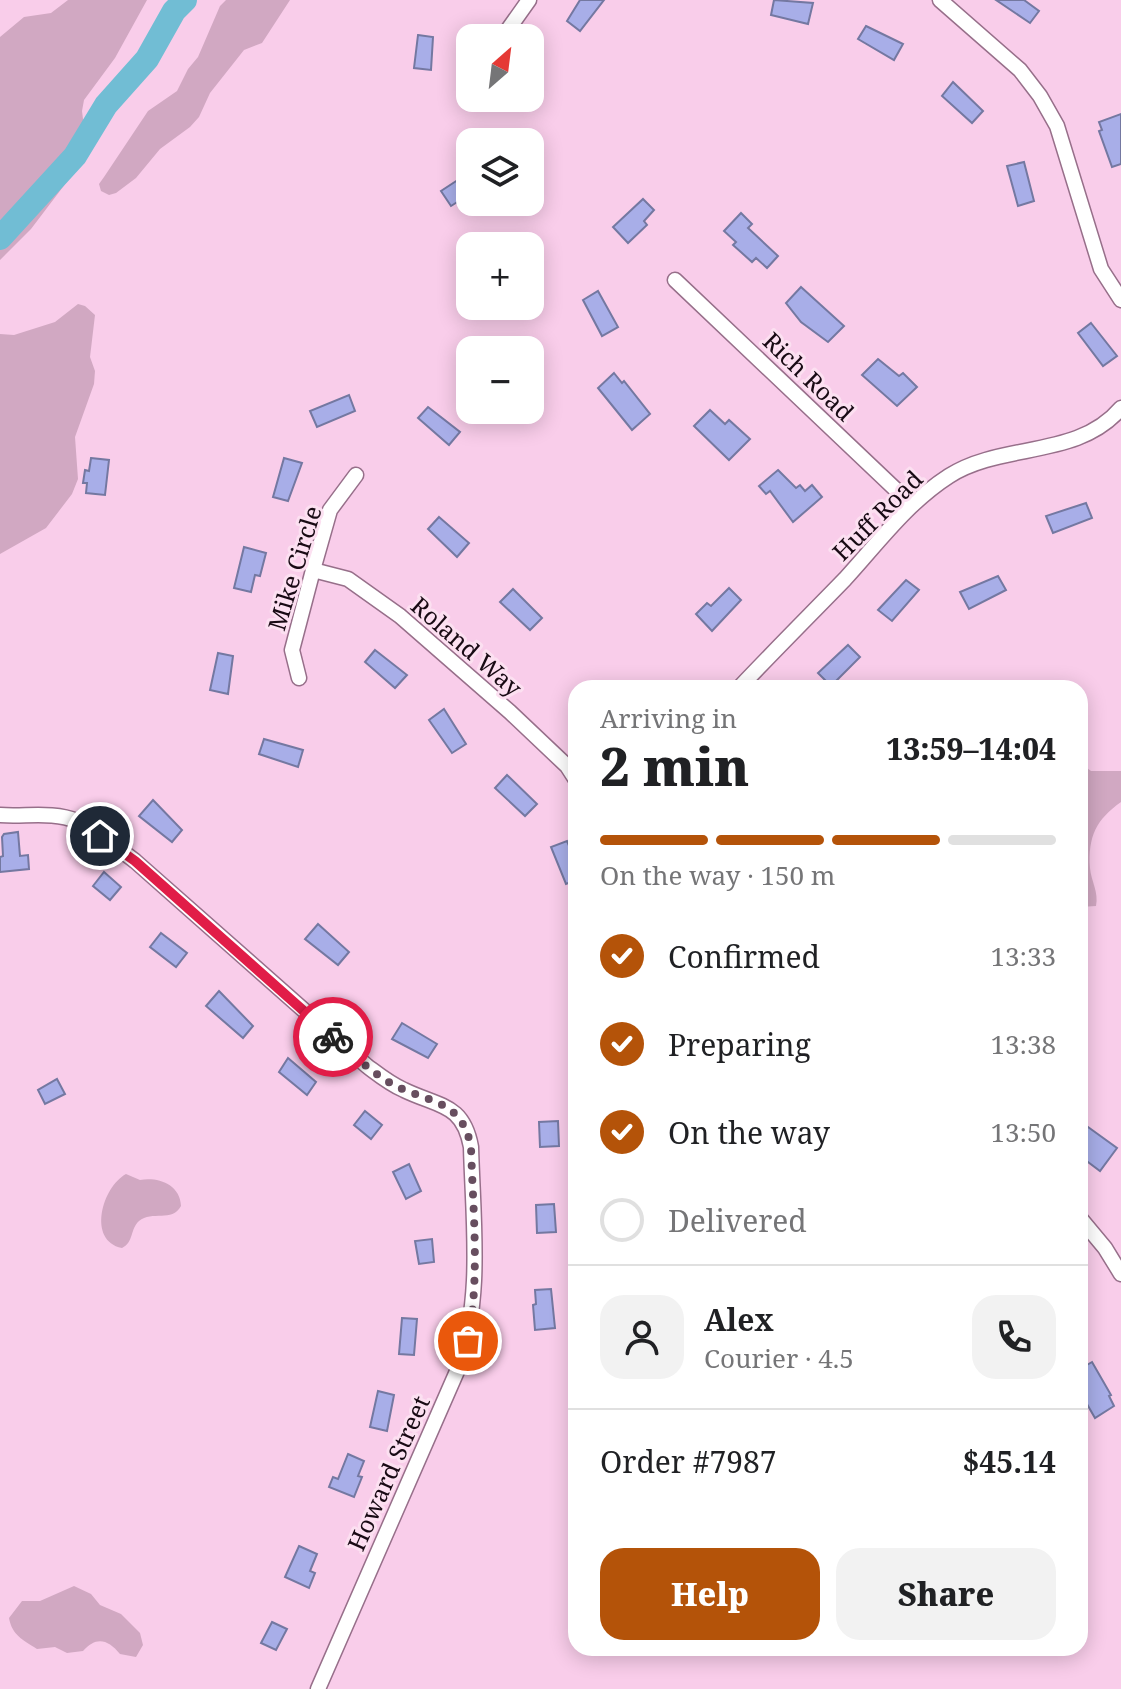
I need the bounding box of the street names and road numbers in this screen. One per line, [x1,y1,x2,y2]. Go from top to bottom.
street label: Rich Road [756,324,862,428]
street label: Huff Road [825,462,930,567]
street label: Mike Circle [259,502,329,634]
street label: Roland Way [404,589,530,704]
street label: Howard Street [339,1390,437,1556]

